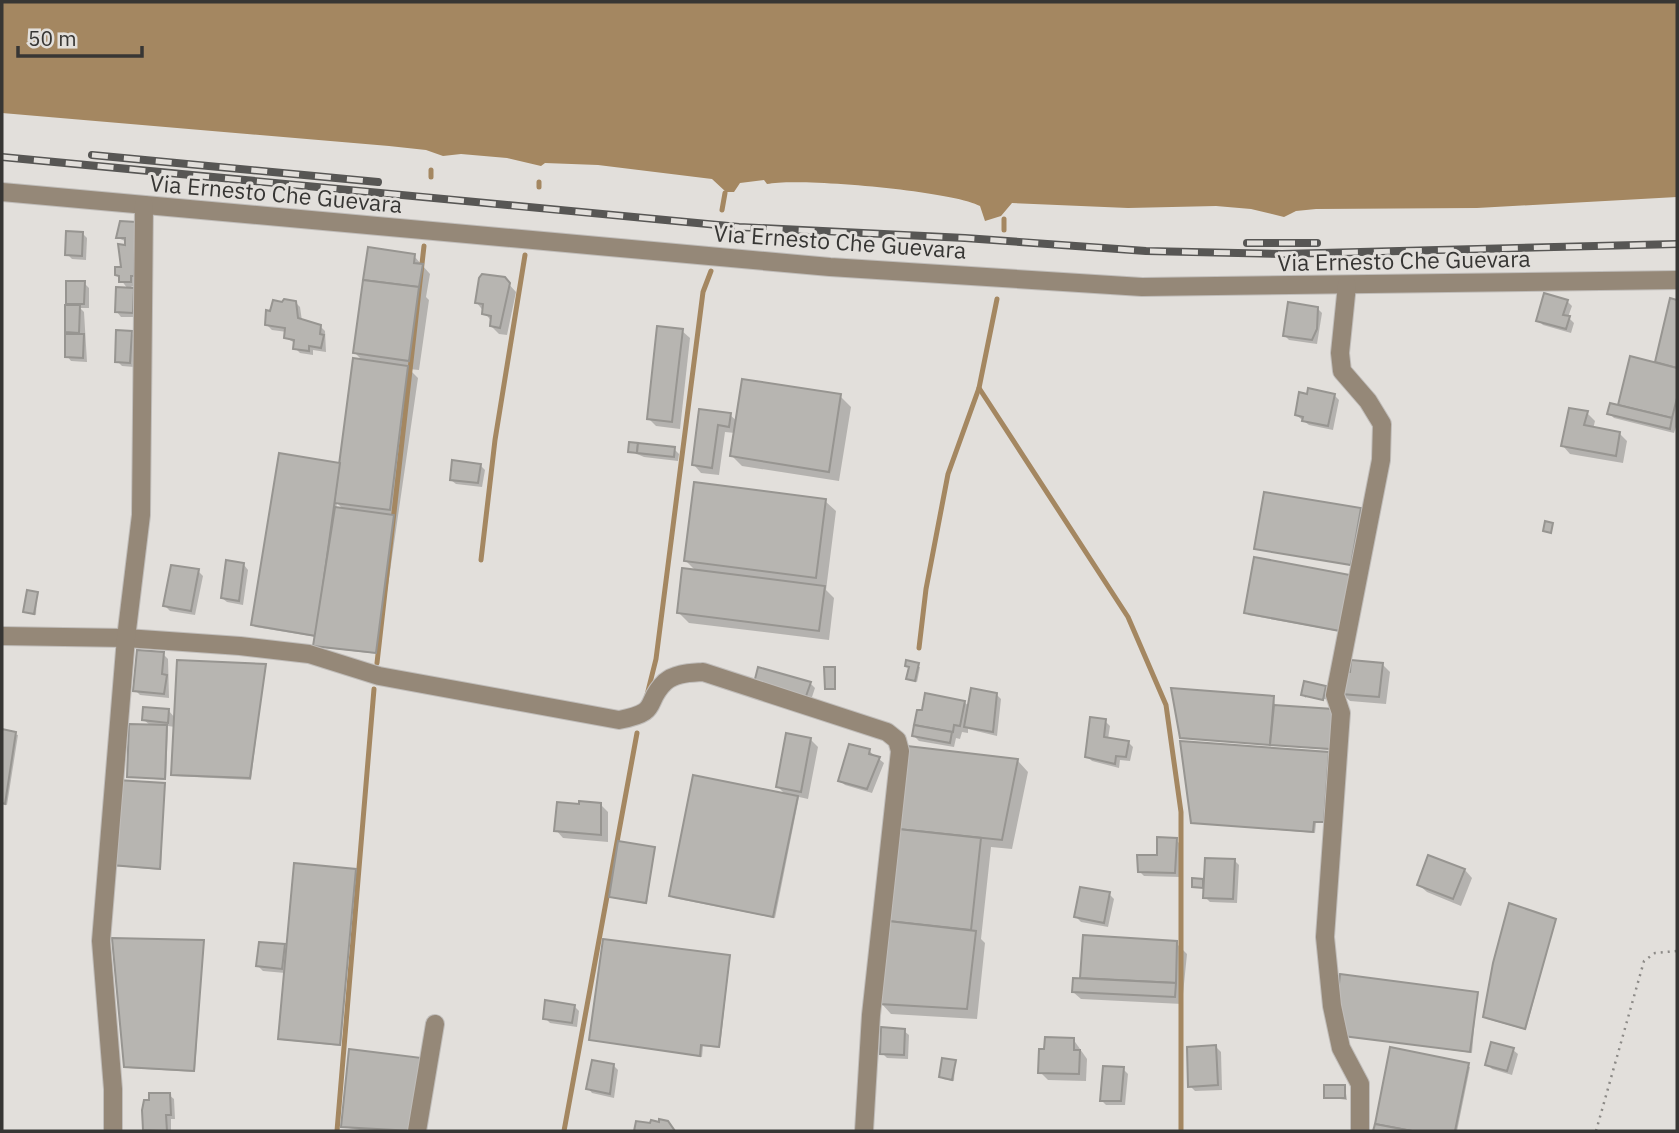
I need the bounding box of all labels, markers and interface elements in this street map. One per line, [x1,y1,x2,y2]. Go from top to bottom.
scale bar [18,14,142,58]
text: 50 m [28,24,77,52]
street label: Via Ernesto Che Guevara [149,167,403,219]
street label: Via Ernesto Che Guevara [713,217,967,265]
street label: Via Ernesto Che Guevara [1277,243,1531,277]

